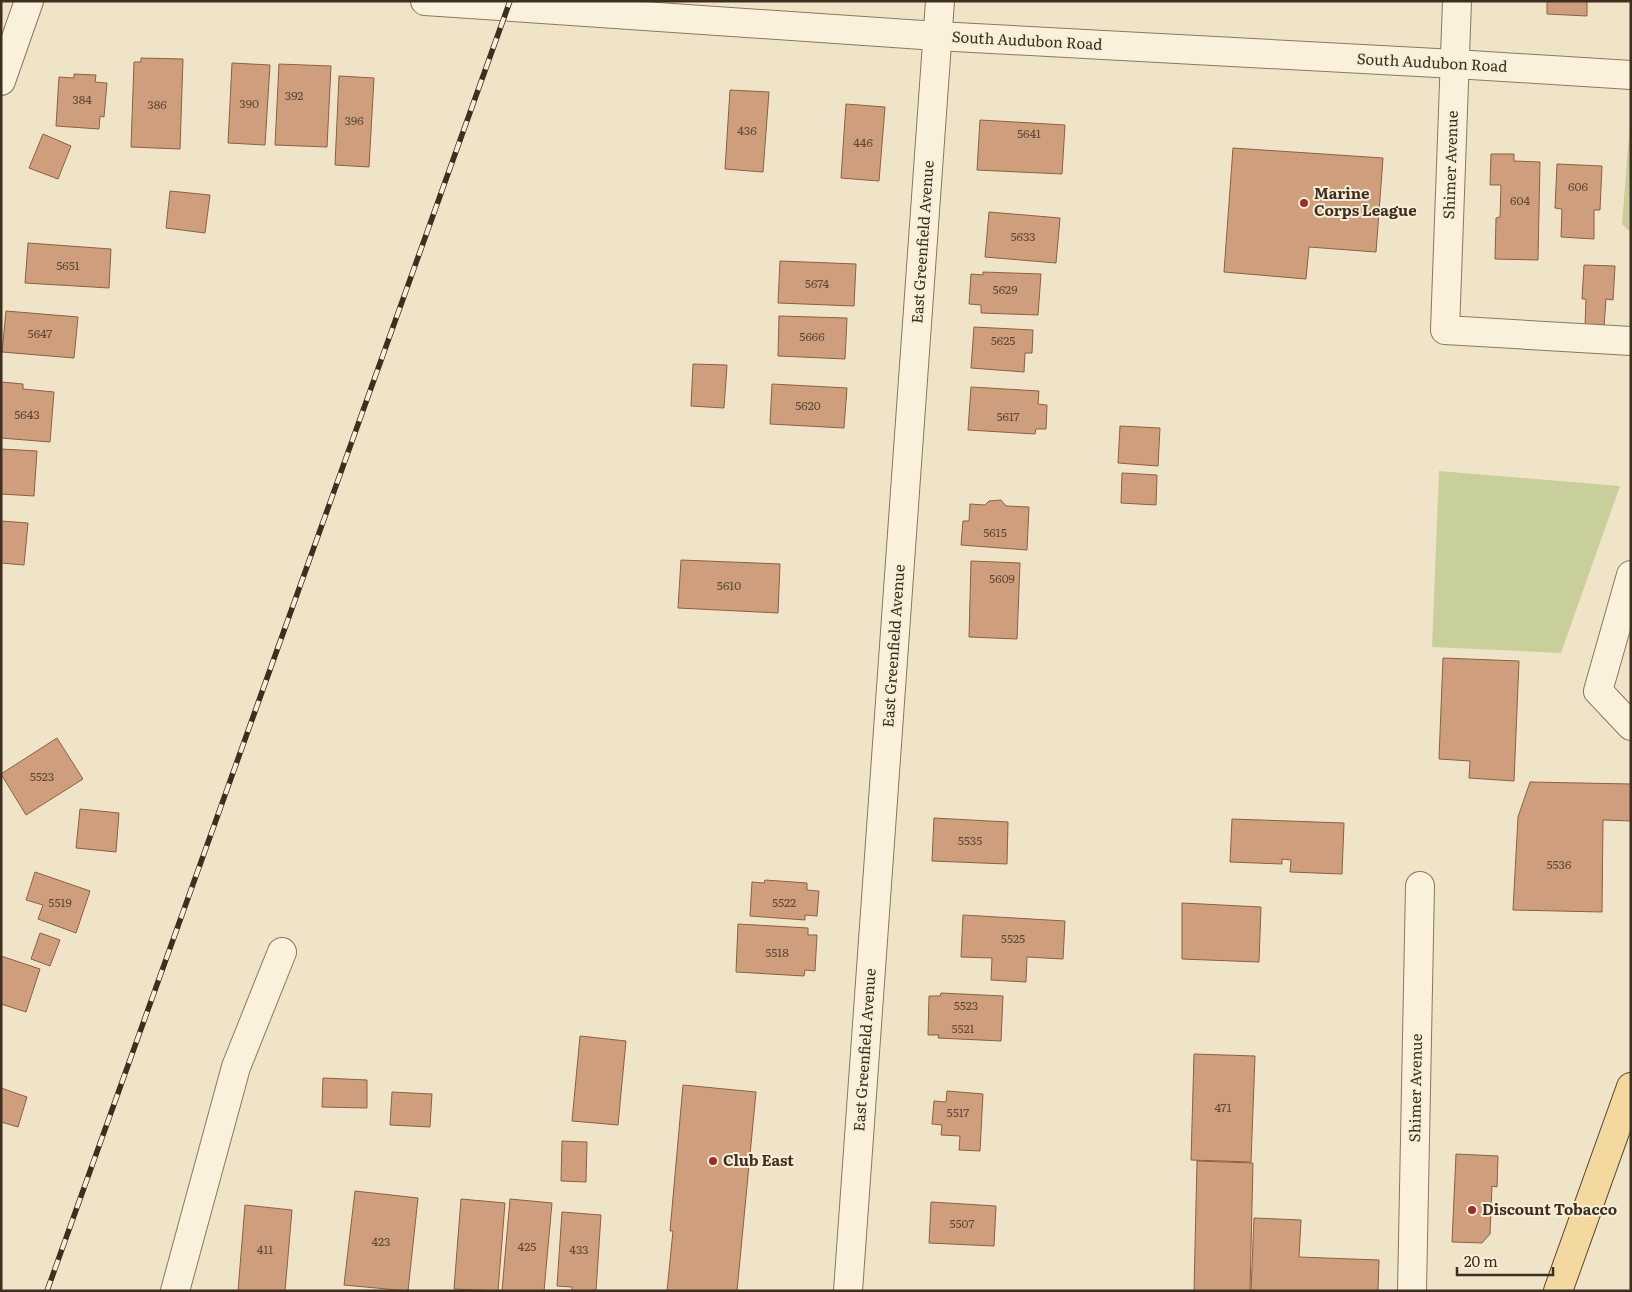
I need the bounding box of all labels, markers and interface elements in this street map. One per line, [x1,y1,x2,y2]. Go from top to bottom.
street label: South Audubon Road [951,24,1103,55]
street label: South Audubon Road [1356,46,1508,77]
house number: 392 [285,86,303,104]
house number: 384 [72,90,92,108]
house number: 390 [239,94,259,112]
house number: 386 [147,95,167,113]
street label: Shimer Avenue [1436,110,1463,220]
house number: 396 [344,111,364,129]
house number: 436 [737,121,757,139]
house number: 5641 [1017,124,1041,142]
house number: 446 [853,133,873,151]
street label: East Greenfield Avenue [904,159,939,324]
house number: 606 [1568,177,1588,195]
place label: Marine Corps League [1314,181,1417,221]
house number: 604 [1510,191,1530,209]
marker: Marine Corps League [1298,197,1310,209]
house number: 5633 [1010,227,1036,245]
house number: 5651 [56,256,80,274]
house number: 5674 [805,274,830,292]
house number: 5629 [993,280,1017,298]
house number: 5647 [28,324,52,342]
house number: 5666 [799,327,825,345]
house number: 5625 [991,331,1015,349]
house number: 5620 [795,396,821,414]
house number: 5643 [14,405,40,423]
house number: 5617 [996,407,1020,425]
house number: 5615 [983,523,1007,541]
street label: East Greenfield Avenue [875,563,910,728]
house number: 5609 [989,569,1015,587]
house number: 5610 [717,576,741,594]
house number: 5523 [30,767,54,785]
house number: 5535 [958,831,982,849]
house number: 5536 [1546,855,1572,873]
house number: 5519 [48,893,72,911]
house number: 5522 [772,893,796,911]
house number: 5525 [1001,929,1025,947]
house number: 5518 [765,943,789,961]
street label: East Greenfield Avenue [846,967,881,1132]
house number: 5523 [954,996,978,1014]
house number: 5521 [951,1019,975,1037]
street label: Shimer Avenue [1402,1033,1427,1143]
house number: 471 [1214,1098,1232,1116]
house number: 5517 [947,1103,969,1121]
place label: Club East [723,1148,794,1171]
marker: Club East [707,1155,719,1167]
place label: Discount Tobacco [1482,1197,1617,1220]
marker: Discount Tobacco [1466,1204,1478,1216]
house number: 5507 [949,1214,975,1232]
house number: 423 [371,1232,391,1250]
house number: 425 [518,1237,536,1255]
house number: 411 [257,1240,273,1258]
house number: 433 [569,1240,589,1258]
scale bar [1457,1244,1553,1276]
text: 20 m [1464,1249,1498,1272]

